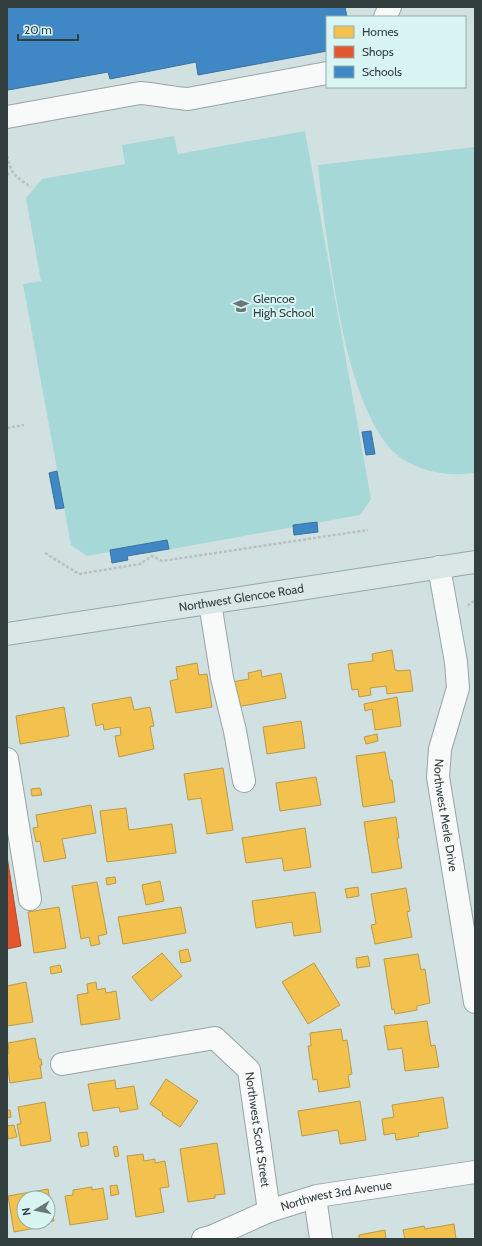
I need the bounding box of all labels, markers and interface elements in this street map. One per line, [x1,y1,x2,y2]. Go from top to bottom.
scale bar [18,16,78,42]
legend [326,16,466,88]
text: 20 m [24,22,52,37]
text: Homes [362,24,399,39]
text: Shops [362,44,394,59]
text: Schools [362,64,402,79]
place label: Glencoe High School [253,291,314,320]
school or university icon: Glencoe High School [232,297,250,315]
street label: Northwest Glencoe Road [178,580,305,614]
street label: Northwest Merle Drive [431,758,461,873]
street label: Northwest Scott Street [242,1071,274,1188]
street label: Northwest 3rd Avenue [279,1177,393,1214]
north arrow [16,1190,56,1230]
text: N [19,1207,34,1217]

